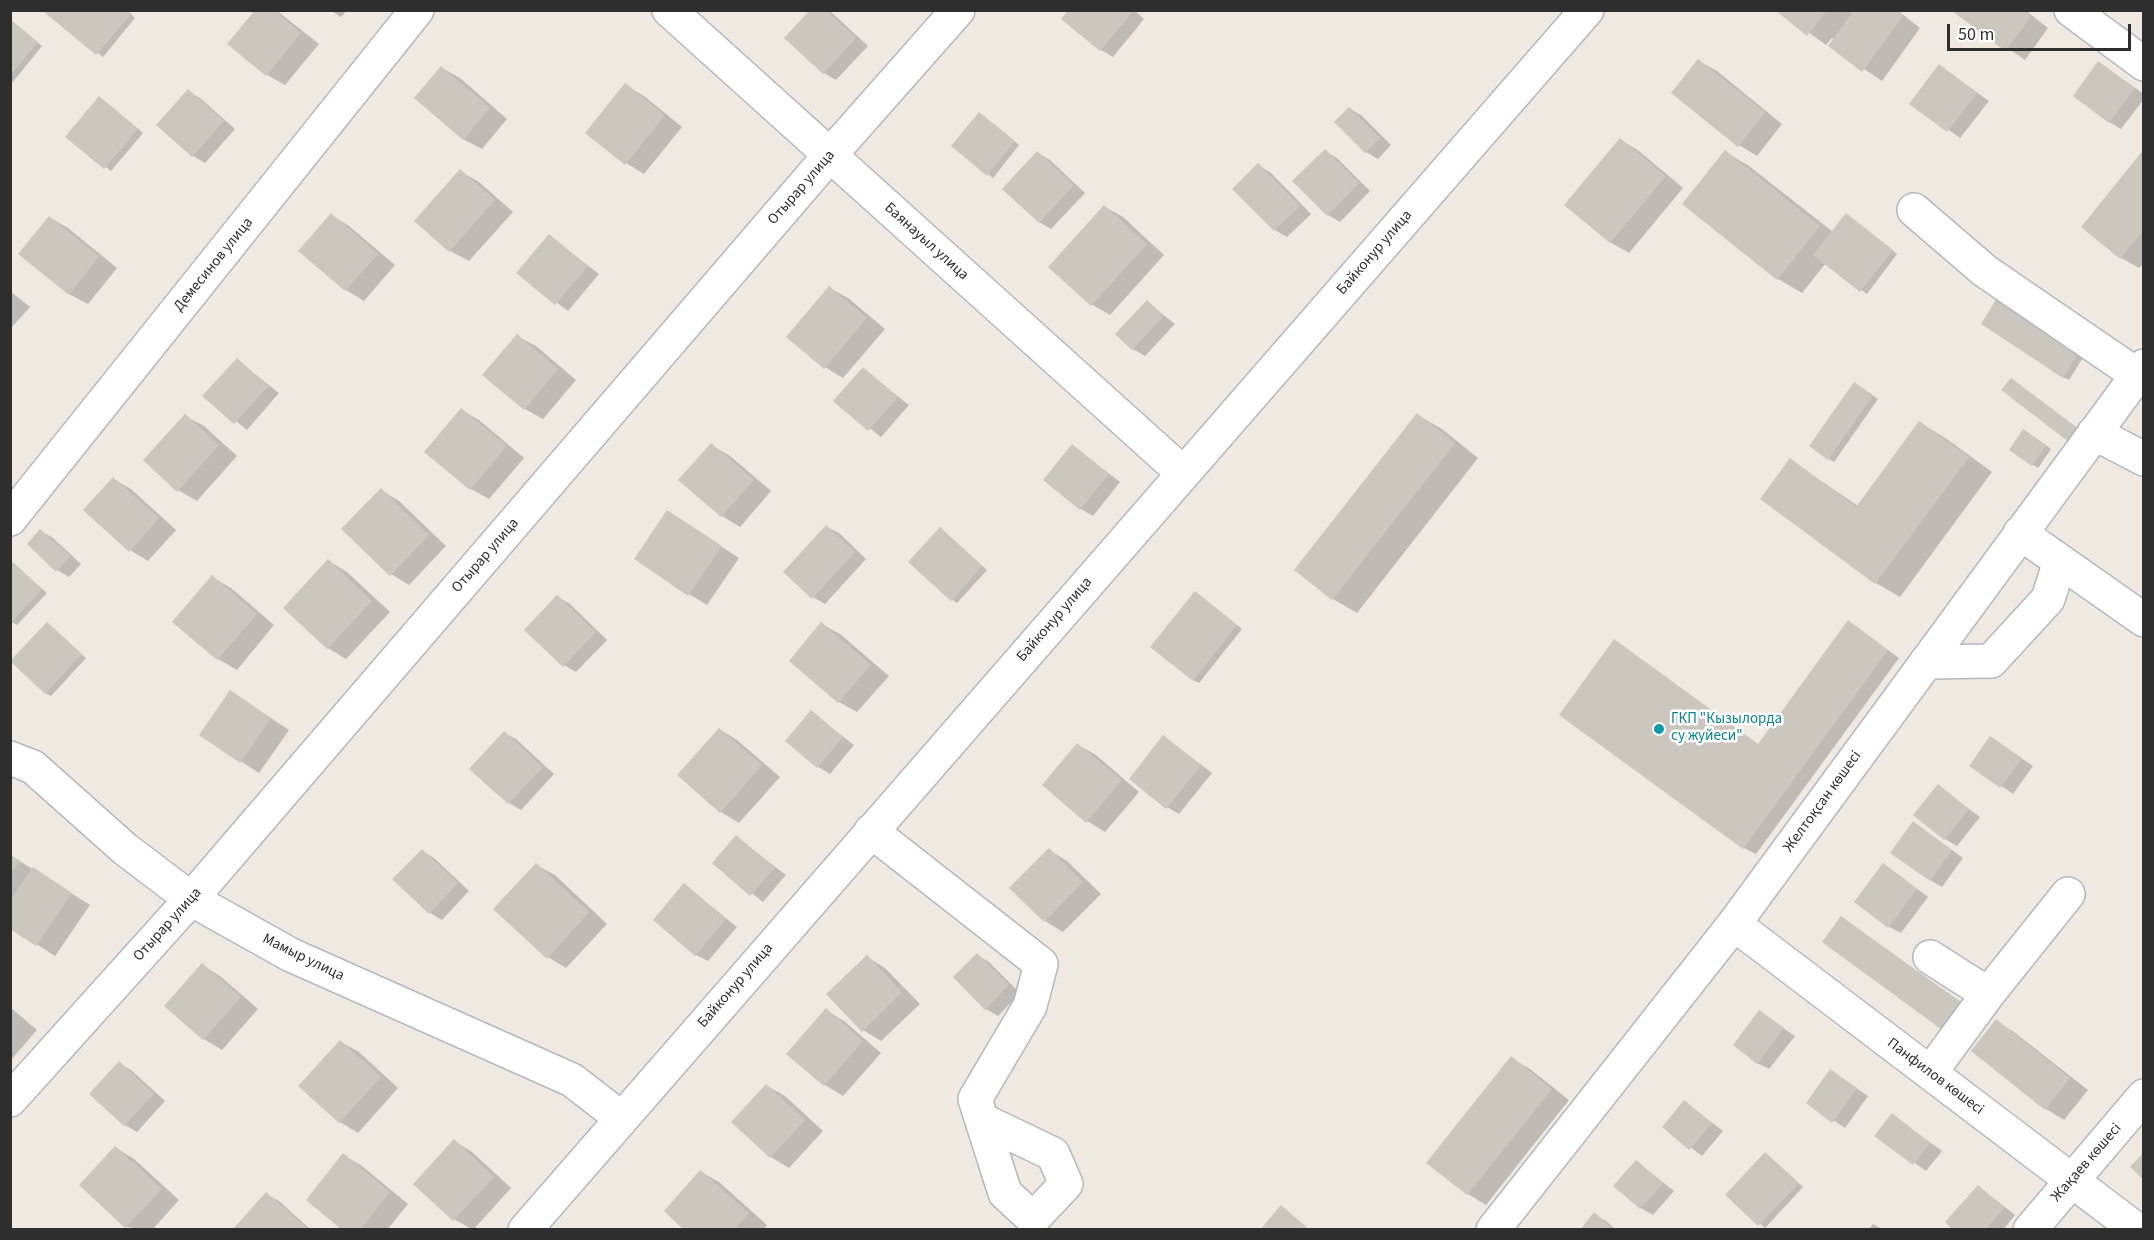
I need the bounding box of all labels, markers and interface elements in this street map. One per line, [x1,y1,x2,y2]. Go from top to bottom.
scale bar [1950,12,2134,50]
text: 50 m [1958,22,1994,47]
street label: Отырар улица [765,147,839,229]
street label: Баянауыл улица [880,199,972,285]
street label: Байконур улица [1333,207,1417,299]
street label: Демесинов улица [171,214,257,316]
street label: Отырар улица [449,515,523,597]
street label: Байконур улица [1013,574,1097,666]
place label: ГКП "Кызылорда су жуйеси" [1671,711,1782,746]
marker: ГКП "Кызылорда су жуйеси" [1652,722,1666,736]
street label: Желтоқсан көшесі [1780,748,1866,856]
street label: Отырар улица [130,884,206,966]
street label: Мамыр улица [259,930,347,986]
street label: Байконур улица [694,940,778,1032]
street label: Панфилов көшесі [1883,1035,1987,1119]
street label: Жақаев көшесі [2048,1120,2126,1206]

